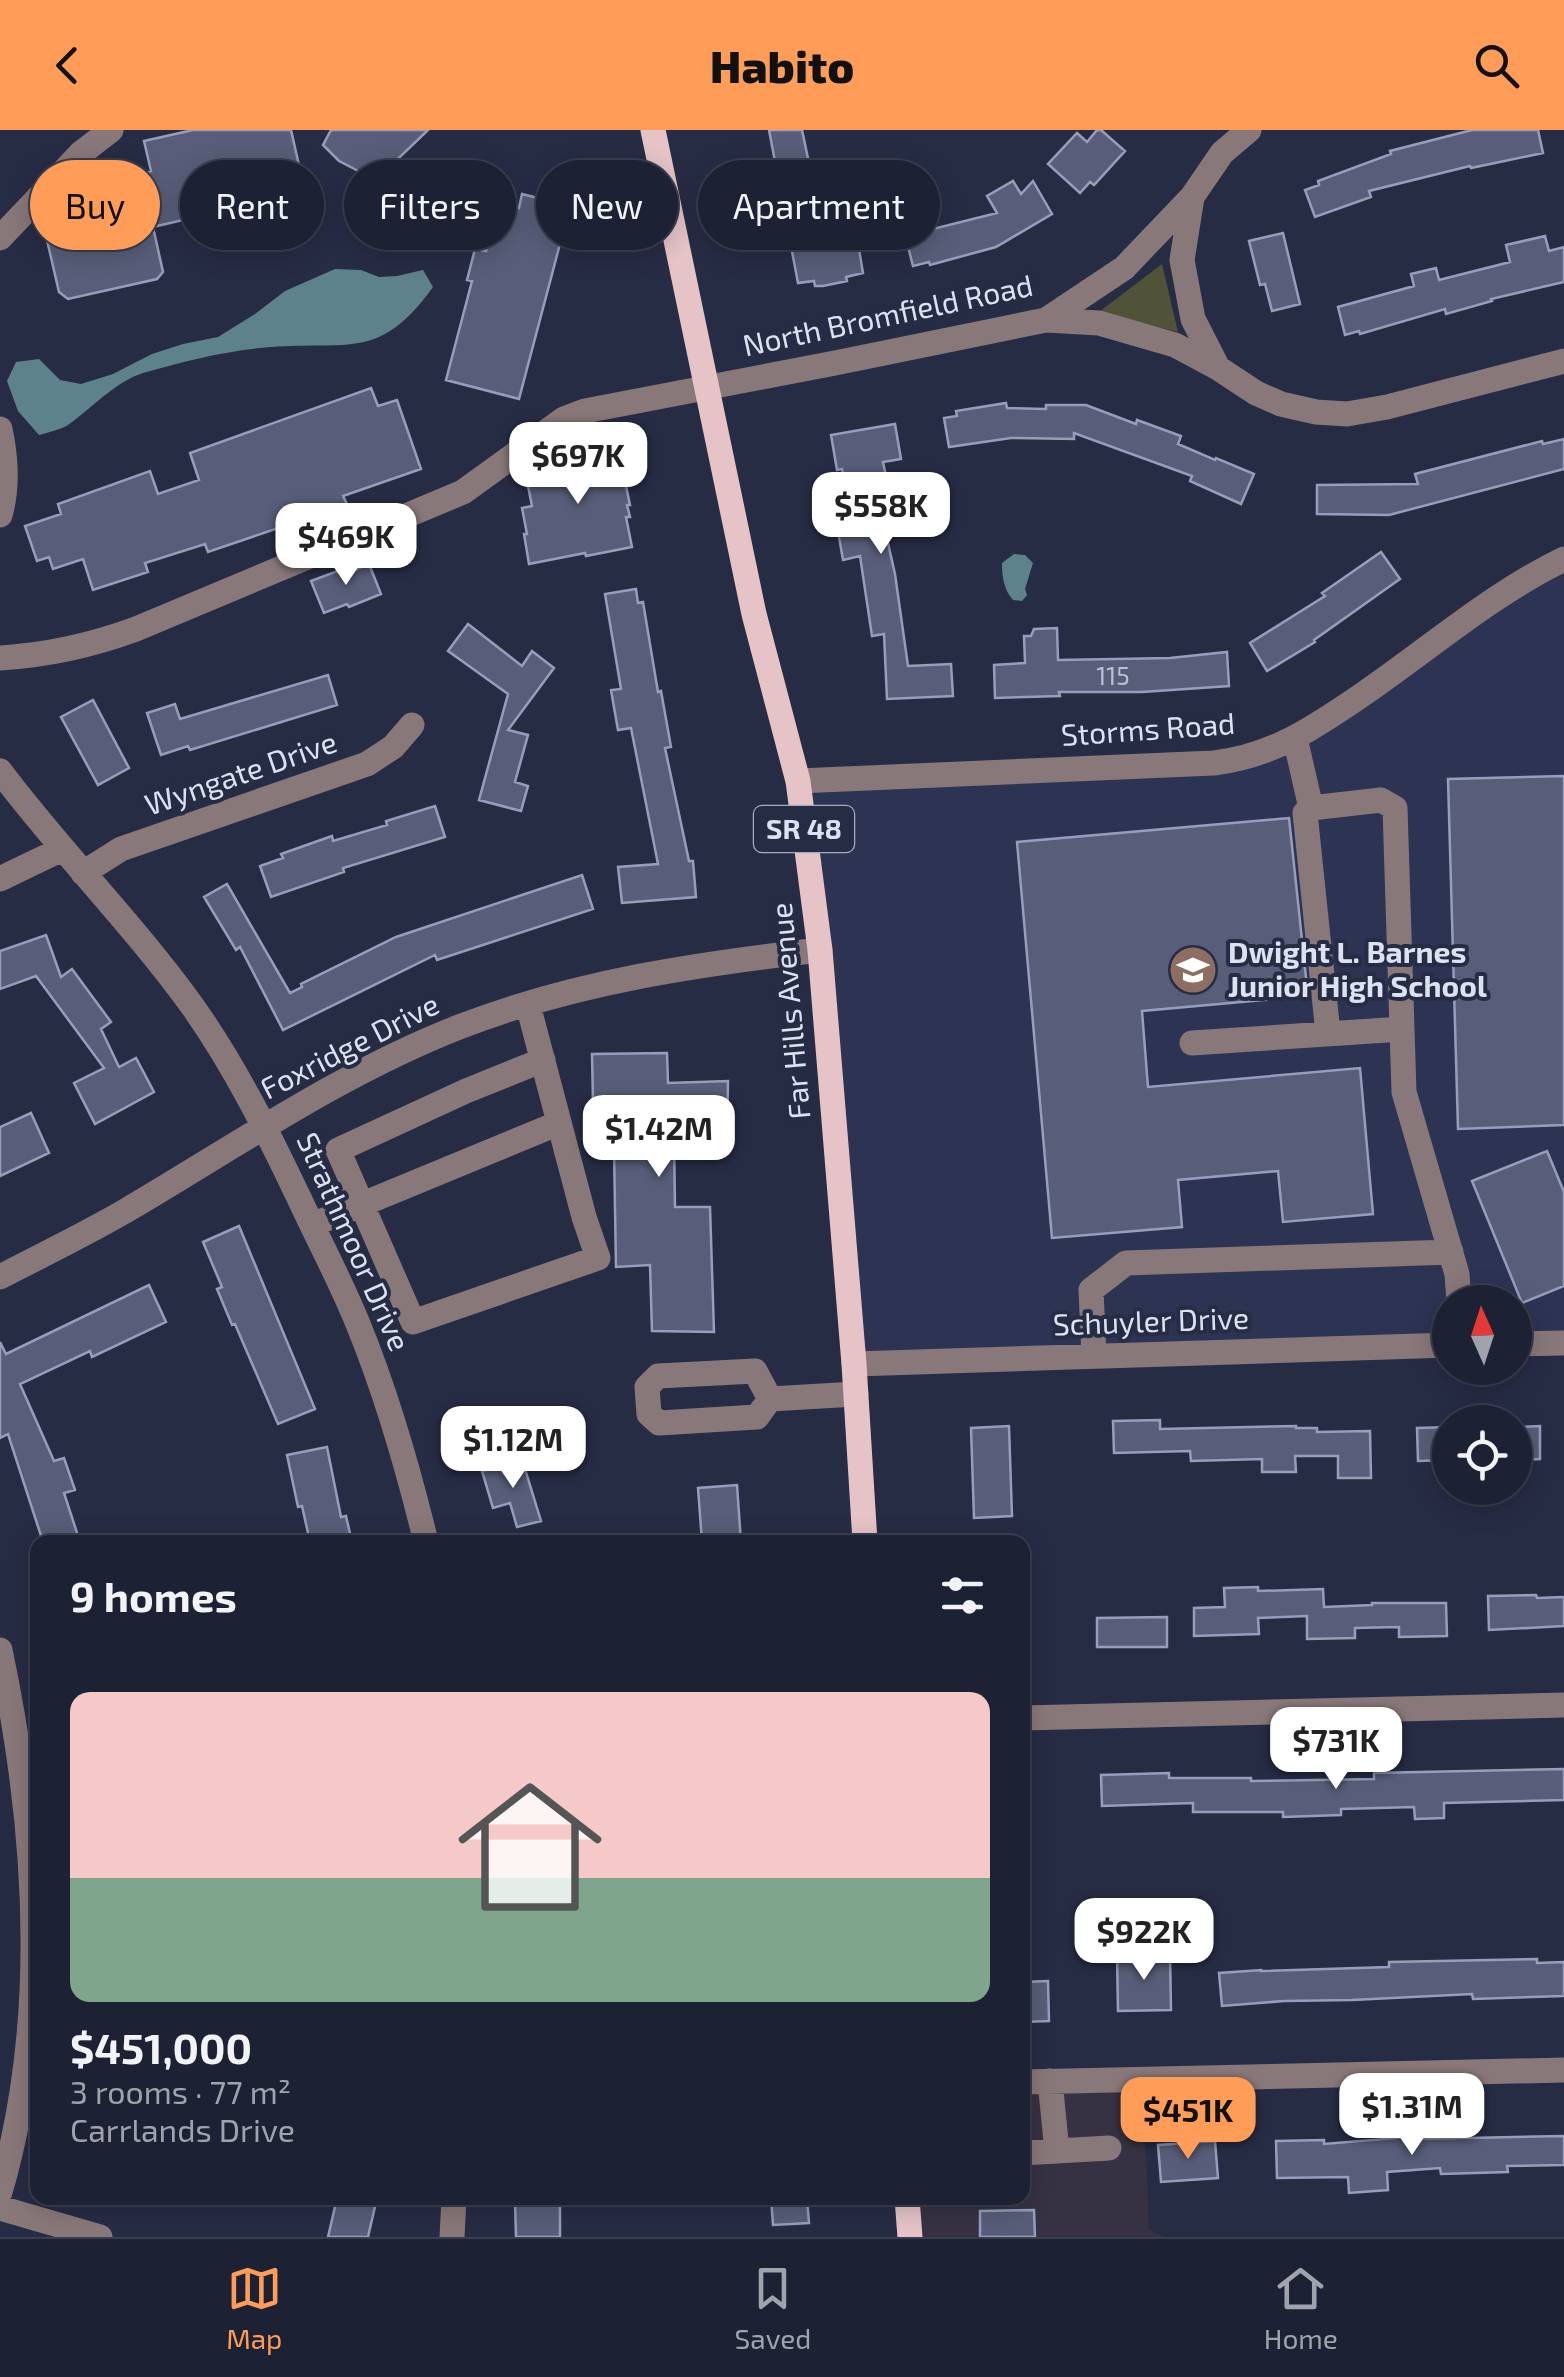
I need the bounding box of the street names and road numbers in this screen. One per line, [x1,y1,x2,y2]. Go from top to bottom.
street label: North Bromfield Road [739,266,1036,362]
street label: Storms Road [1060,704,1236,752]
street label: Wyngate Drive [140,722,341,822]
road number: SR 48 [754,806,854,852]
street label: Far Hills Avenue [762,901,816,1121]
street label: Foxridge Drive [254,985,444,1106]
street label: Strathmoor Drive [291,1126,419,1356]
street label: Schuyler Drive [1052,1299,1250,1341]

